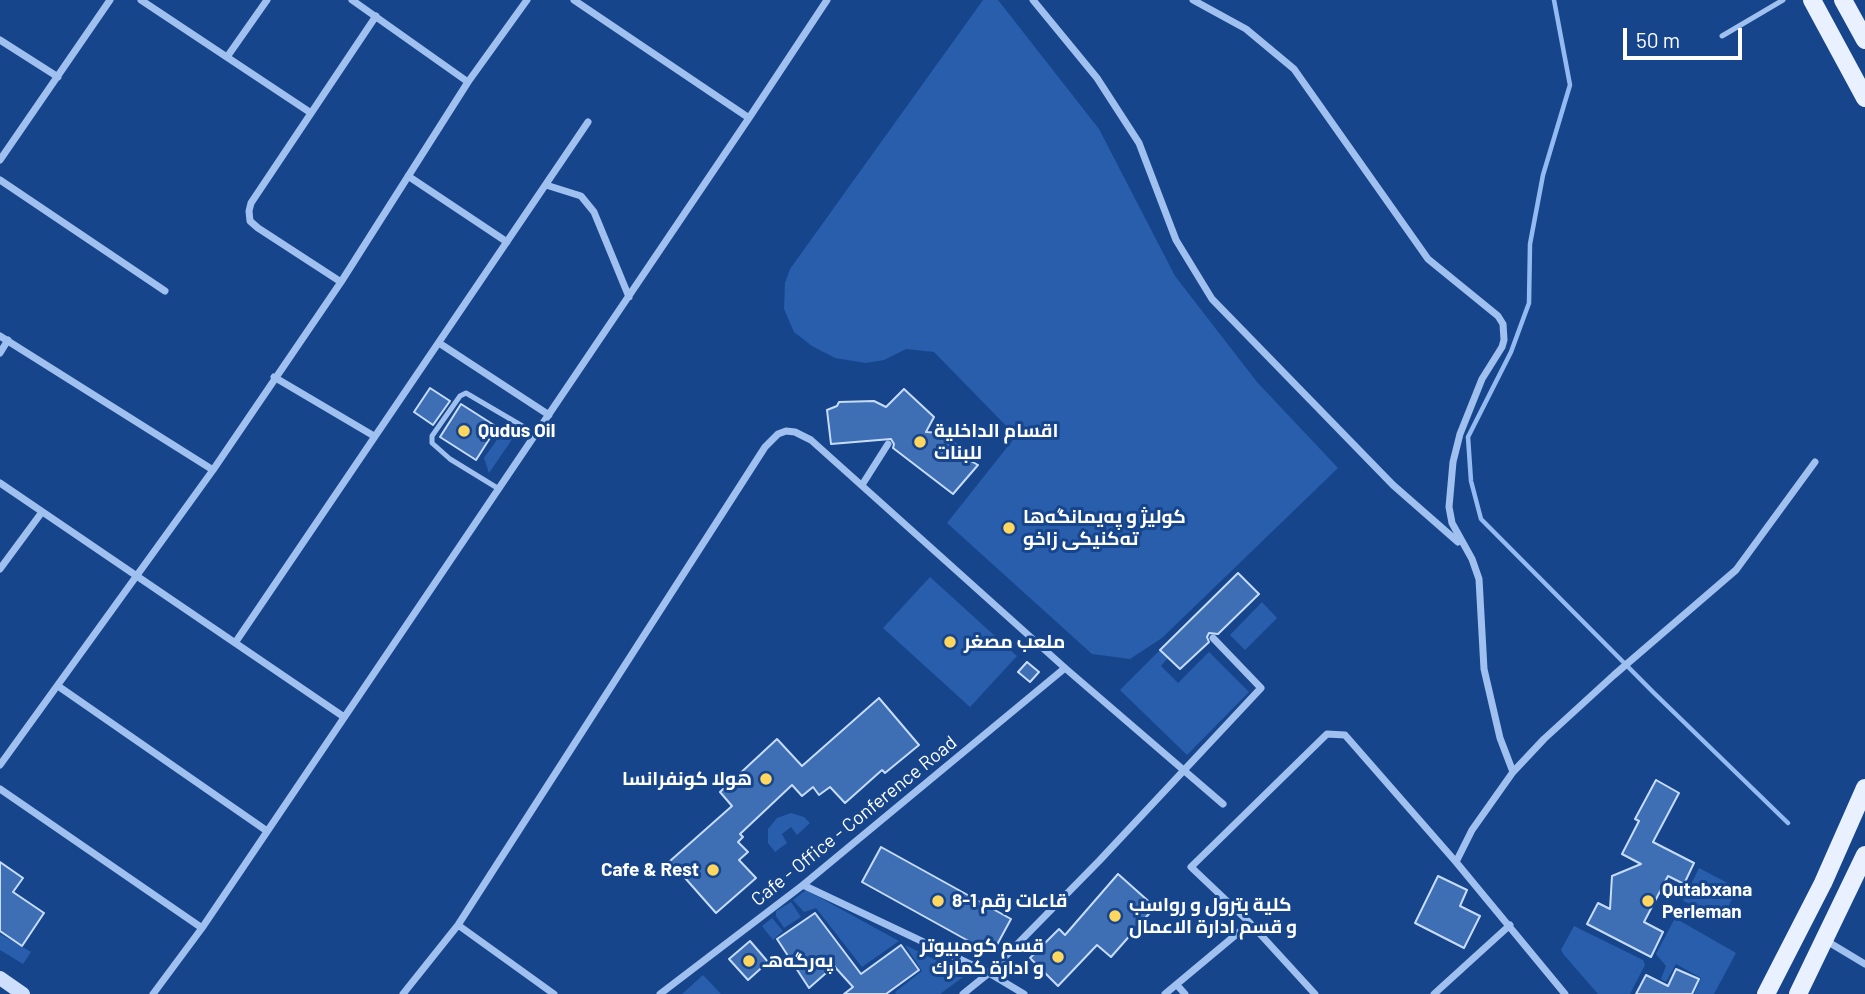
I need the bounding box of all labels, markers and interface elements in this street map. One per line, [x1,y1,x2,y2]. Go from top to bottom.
scale bar [1627,14,1746,58]
text: 50 m [1636,27,1680,52]
place label: Qudus Oil [478,420,555,442]
place label: اقسام الداخلیة للبنات [934,420,1058,464]
marker: Qudus Oil [456,423,472,439]
marker: اقسام الداخلیة للبنات [912,434,928,450]
place label: كوليژ و په‌يمانگه‌ها ته‌كنيكى زاخو [1023,506,1186,550]
marker: كوليژ و په‌يمانگه‌ها ته‌كنيكى زاخو [1001,520,1017,536]
place label: ملعب مصغر [964,631,1065,653]
marker: ملعب مصغر [942,634,958,650]
street label: Cafe - Office - Conference Road [747,731,961,911]
place label: هولا كونفرانسا [622,768,752,790]
marker: هولا كونفرانسا [758,771,774,787]
place label: Cafe & Rest [601,859,699,881]
marker: Cafe & Rest [705,862,721,878]
place label: Qutabxana Perleman [1662,879,1752,923]
place label: قاعات رقم 1-8 [952,890,1067,912]
marker: قاعات رقم 1-8 [930,893,946,909]
marker: Qutabxana Perleman [1640,893,1656,909]
place label: كلية بترول و رواسب و قسم ادارة الاعمال [1129,894,1297,938]
marker: كلية بترول و رواسب و قسم ادارة الاعمال [1107,908,1123,924]
place label: قسم کومبیوتر و ادارة كمارك [920,935,1044,979]
marker: قسم کومبیوتر و ادارة كمارك [1050,949,1066,965]
place label: په‌رگه‌هـ [763,950,833,972]
marker: په‌رگه‌هـ [741,953,757,969]

